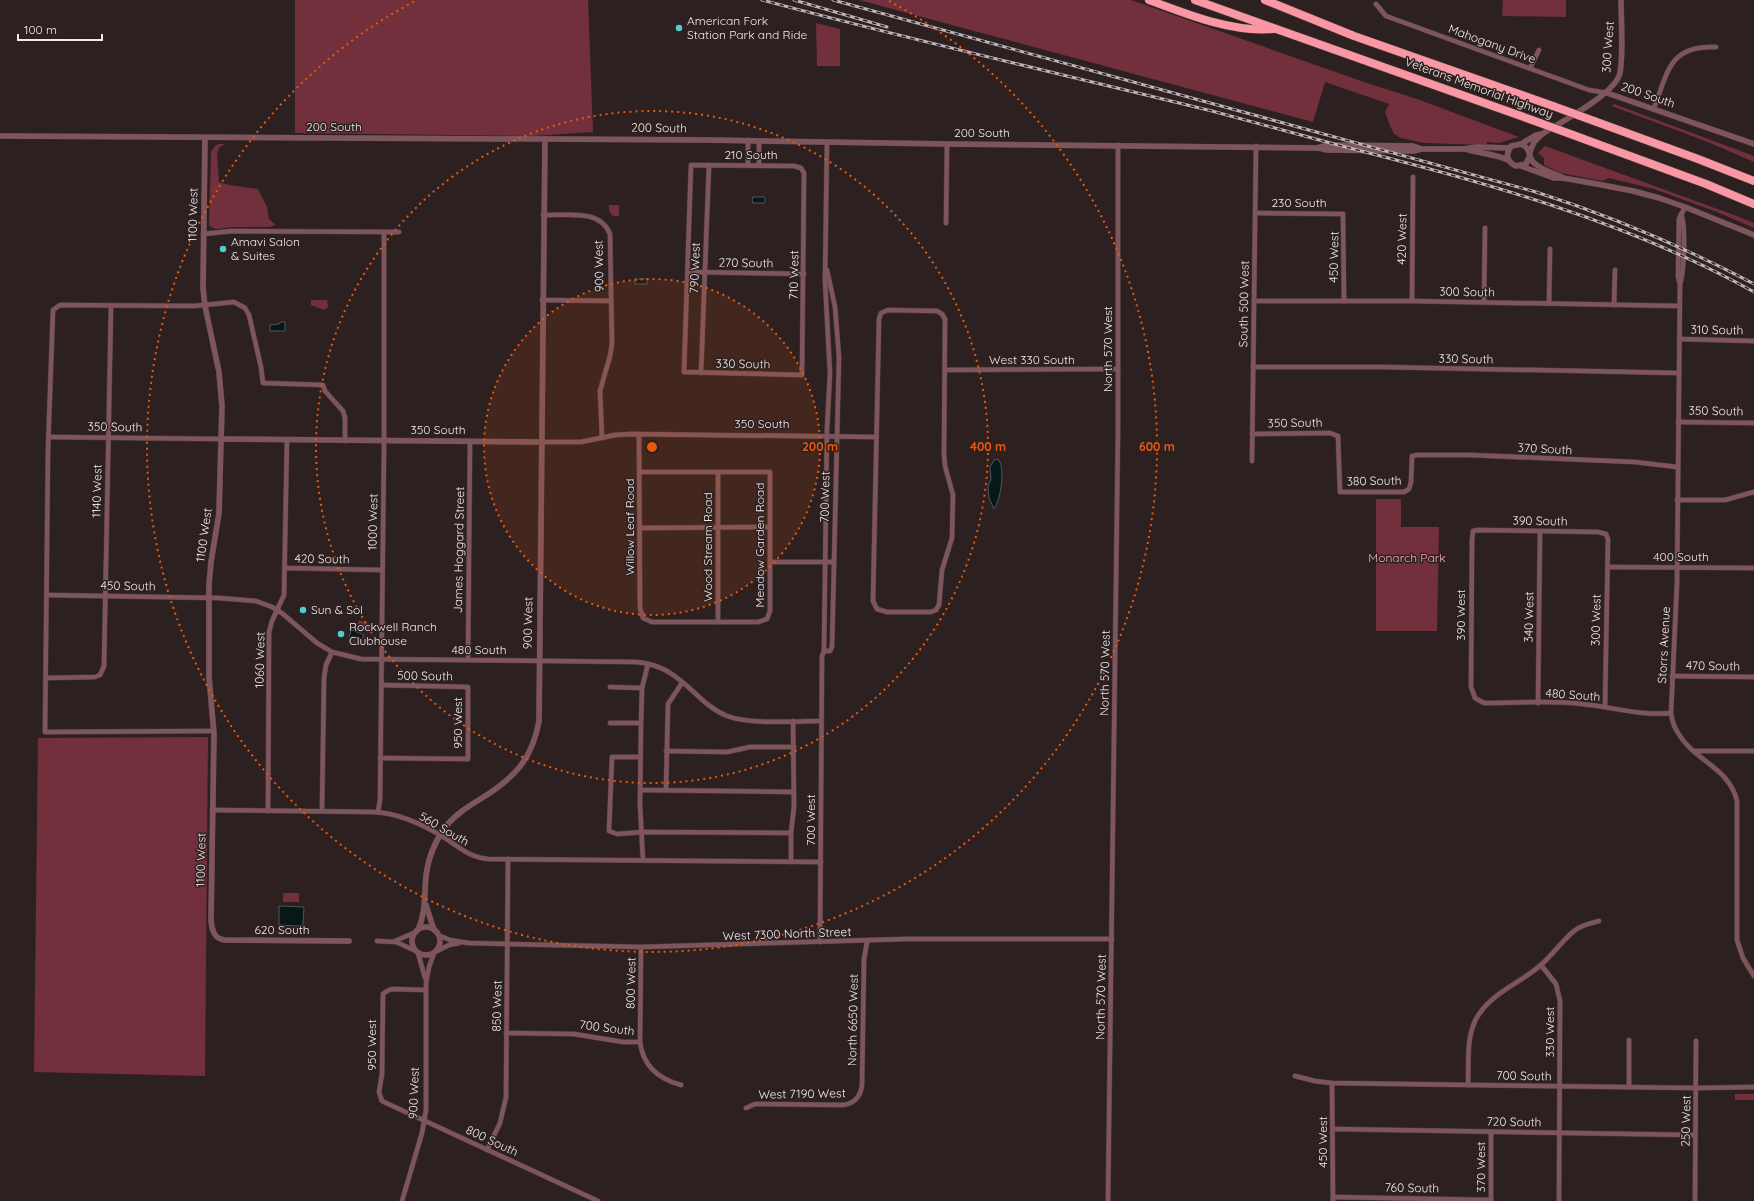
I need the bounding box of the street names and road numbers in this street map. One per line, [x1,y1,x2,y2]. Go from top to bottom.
street label: Mahogany Drive [1446,21,1538,66]
street label: 300 West [1598,21,1617,73]
street label: Veterans Memorial Highway [1403,54,1555,121]
street label: 200 South [1619,78,1677,111]
street label: 200 South [306,119,362,134]
street label: 200 South [631,120,687,135]
street label: 200 South [954,125,1010,140]
street label: 210 South [724,147,778,162]
street label: 1100 West [185,188,200,242]
street label: 230 South [1271,195,1327,210]
street label: 420 West [1394,213,1409,265]
street label: 450 West [1326,231,1341,283]
street label: 900 West [591,240,606,292]
street label: 790 West [686,242,703,294]
street label: 710 West [786,250,801,300]
street label: 270 South [719,255,773,270]
street label: South 500 West [1235,260,1252,348]
street label: 300 South [1439,284,1495,299]
street label: North 570 West [1100,306,1115,392]
street label: 310 South [1690,322,1744,337]
street label: 330 South [1439,351,1493,366]
street label: West 330 South [989,352,1075,367]
street label: 330 South [716,356,770,371]
street label: 350 South [1688,403,1744,418]
street label: 350 South [1267,415,1323,430]
street label: 350 South [735,416,789,431]
street label: 350 South [87,419,143,434]
street label: 350 South [411,422,465,437]
street label: 370 South [1517,440,1573,457]
street label: 1140 West [89,464,104,518]
street label: 700 West [817,471,832,523]
street label: 380 South [1346,473,1402,488]
street label: Willow Leaf Road [622,479,637,575]
street label: Meadow Garden Road [752,482,767,608]
street label: James Hoggard Street [450,487,467,613]
street label: Wood Stream Road [700,492,715,602]
street label: 1000 West [365,493,380,551]
street label: 1100 West [192,507,215,563]
street label: 390 South [1512,513,1568,528]
street label: 400 South [1653,549,1709,564]
street label: 420 South [294,551,350,566]
street label: 450 South [100,578,156,593]
street label: 390 West [1453,589,1468,641]
street label: 340 West [1521,591,1536,643]
street label: 300 West [1588,594,1603,646]
street label: 900 West [520,597,535,649]
street label: Storrs Avenue [1654,606,1673,684]
street label: North 570 West [1096,630,1113,716]
street label: 1060 West [252,632,267,688]
street label: 480 South [452,642,506,657]
street label: 470 South [1686,658,1740,673]
street label: 500 South [397,668,453,683]
street label: 480 South [1545,685,1601,704]
street label: 950 West [450,697,465,749]
street label: 700 West [803,794,818,846]
street label: 560 South [417,808,472,849]
street label: 1100 West [193,833,208,887]
street label: 620 South [254,922,310,937]
street label: West 7300 North Street [722,924,852,943]
street label: North 570 West [1092,954,1109,1040]
street label: 800 West [623,957,638,1009]
street label: North 6650 West [844,974,861,1066]
street label: 850 West [489,980,504,1032]
street label: 330 West [1542,1007,1557,1057]
street label: 700 South [579,1017,635,1038]
street label: 950 West [364,1019,379,1071]
street label: 900 West [405,1067,422,1119]
street label: 700 South [1496,1068,1552,1083]
street label: West 7190 West [758,1085,846,1102]
street label: 250 West [1678,1095,1693,1147]
street label: 720 South [1486,1114,1542,1129]
street label: 450 West [1315,1116,1330,1168]
street label: 800 South [464,1122,521,1159]
street label: 370 West [1473,1142,1488,1192]
street label: 760 South [1385,1180,1439,1195]

